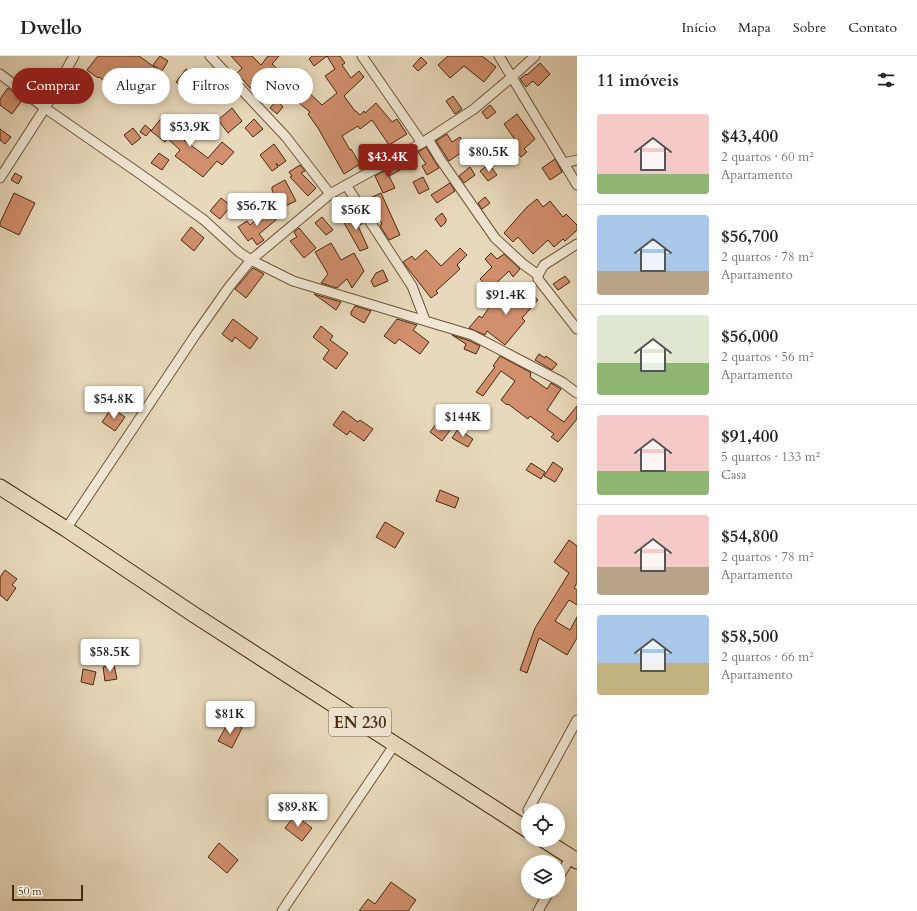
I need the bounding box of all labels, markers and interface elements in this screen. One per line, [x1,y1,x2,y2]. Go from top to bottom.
text: Dwello [20,15,82,41]
text: Início [681,18,716,37]
text: Mapa [738,18,771,37]
text: Sobre [793,18,826,37]
text: Contato [848,18,897,37]
chip: Comprar [12,68,94,104]
chip: Alugar [102,68,170,104]
chip: Filtros [178,68,243,104]
chip: Novo [251,68,313,104]
text: 11 imóveis [597,69,679,92]
icon: filters [875,69,897,91]
pin: $53.9K [157,114,223,148]
text: $53.9K [170,118,210,136]
text: $43,400 [721,125,778,148]
icon: home [629,130,677,178]
pin: $80.5K [456,139,522,173]
text: $80.5K [469,143,509,161]
pin: $43.4K [355,144,421,178]
text: $43.4K [368,148,408,166]
text: 2 quartos · 60 m² [721,148,814,166]
text: Apartamento [721,166,793,184]
pin: $56.7K [224,193,290,227]
text: $56.7K [237,197,277,215]
pin: $56K [332,197,380,231]
text: $56K [341,201,371,219]
text: $56,700 [721,225,778,248]
icon: home [629,231,677,279]
text: 2 quartos · 78 m² [721,248,814,266]
text: Apartamento [721,266,793,284]
pin: $91.4K [473,282,539,316]
text: $91.4K [486,286,526,304]
text: $56,000 [721,325,778,348]
icon: home [629,331,677,379]
text: 2 quartos · 56 m² [721,348,814,366]
text: Apartamento [721,366,793,384]
pin: $54.8K [81,386,147,420]
text: $54.8K [94,390,134,408]
pin: $144K [435,404,491,438]
text: $144K [444,408,482,426]
text: $91,400 [721,425,778,448]
icon: home [629,431,677,479]
text: 5 quartos · 133 m² [721,448,820,466]
text: Casa [721,466,747,484]
text: $54,800 [721,525,778,548]
icon: home [629,531,677,579]
text: 2 quartos · 78 m² [721,548,814,566]
text: Apartamento [721,566,793,584]
text: $58,500 [721,625,778,648]
icon: home [629,631,677,679]
pin: $58.5K [77,639,143,673]
text: $58.5K [90,643,130,661]
text: 2 quartos · 66 m² [721,648,814,666]
text: Apartamento [721,666,793,684]
pin: $81K [206,701,254,735]
text: $81K [215,705,245,723]
road number: EN 230 [329,708,391,736]
pin: $89.8K [265,794,331,828]
text: $89.8K [278,798,318,816]
map controls [521,803,565,899]
button: locate [521,803,565,847]
button: layers [521,855,565,899]
scale bar [12,883,83,902]
text: 50 m [18,884,42,899]

